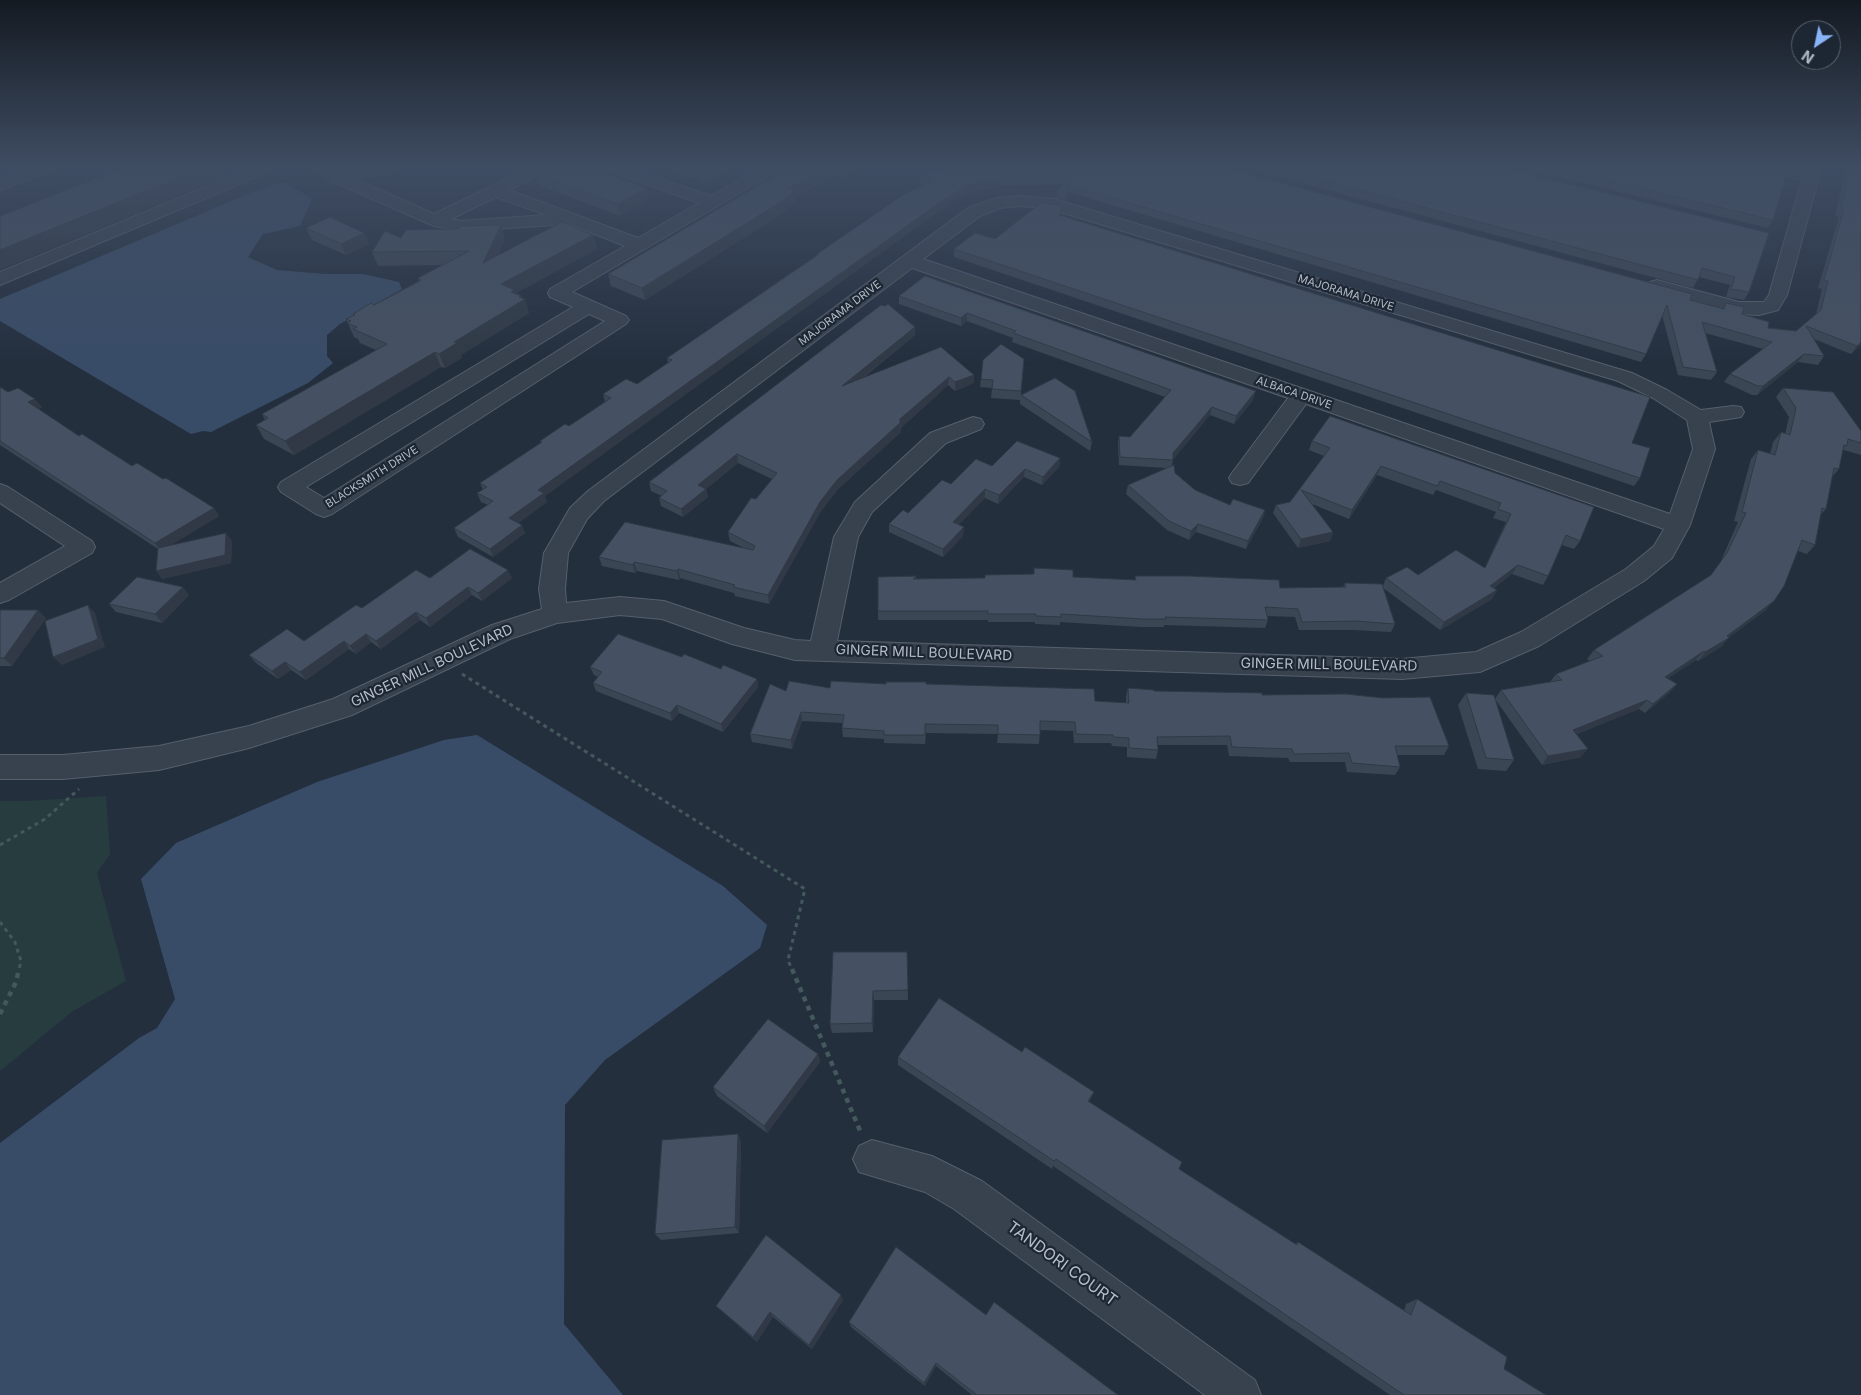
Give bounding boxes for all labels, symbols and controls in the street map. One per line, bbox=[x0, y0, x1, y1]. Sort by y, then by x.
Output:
north arrow bbox=[1791, 20, 1841, 70]
text: N bbox=[1799, 47, 1817, 67]
street label: MAJORAMA DRIVE bbox=[1296, 272, 1396, 314]
street label: MAJORAMA DRIVE bbox=[796, 278, 884, 348]
street label: ALBACA DRIVE bbox=[1255, 374, 1333, 412]
street label: BLACKSMITH DRIVE bbox=[323, 443, 421, 511]
street label: GINGER MILL BOULEVARD bbox=[348, 621, 516, 711]
street label: GINGER MILL BOULEVARD bbox=[835, 642, 1013, 664]
street label: GINGER MILL BOULEVARD bbox=[1240, 655, 1418, 675]
street label: TANDORI COURT bbox=[1003, 1218, 1121, 1310]

